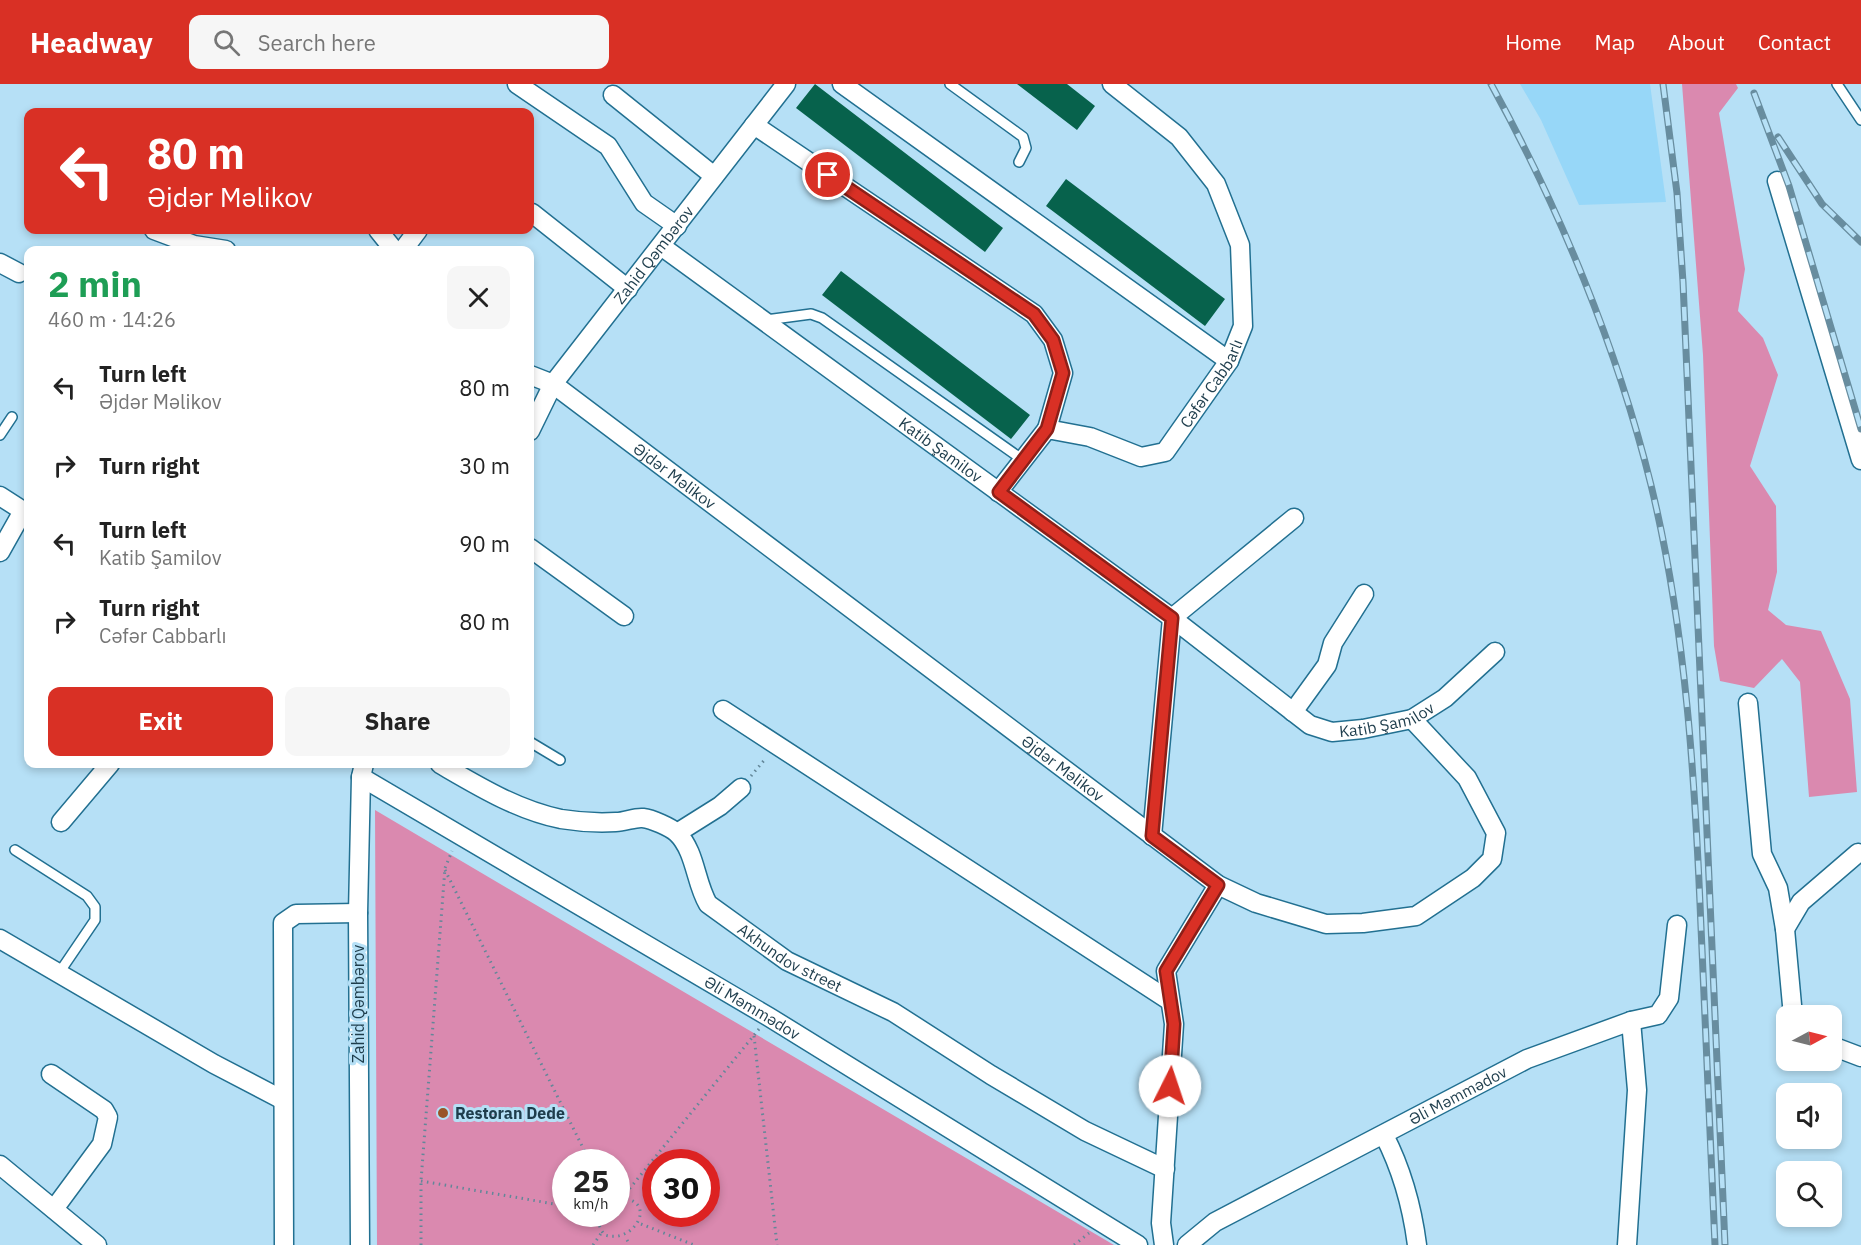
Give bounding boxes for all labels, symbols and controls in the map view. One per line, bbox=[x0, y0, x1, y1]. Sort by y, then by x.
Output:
search box bbox=[189, 15, 609, 69]
text: Headway bbox=[30, 24, 153, 61]
icon: search bbox=[210, 26, 243, 59]
text: Search here bbox=[258, 28, 376, 57]
text: Home bbox=[1505, 28, 1562, 56]
text: Map bbox=[1595, 28, 1635, 56]
text: About bbox=[1668, 28, 1725, 56]
text: Contact bbox=[1758, 28, 1831, 56]
text: 80 m bbox=[147, 126, 245, 181]
icon: left bbox=[48, 132, 126, 210]
pin bbox=[802, 149, 853, 200]
icon: arrive bbox=[811, 158, 844, 191]
text: Əjdər Məlikov bbox=[147, 179, 312, 214]
street label: Zahid Qəmbərov bbox=[609, 202, 698, 308]
text: 2 min bbox=[48, 260, 142, 307]
button: close bbox=[447, 266, 510, 329]
text: 460 m · 14:26 bbox=[48, 306, 176, 333]
street label: Cəfər Cabbarlı bbox=[1175, 336, 1247, 431]
text: Turn left bbox=[99, 359, 187, 388]
icon: left bbox=[48, 371, 81, 404]
text: 80 m bbox=[459, 373, 510, 402]
text: Əjdər Məlikov bbox=[99, 388, 222, 415]
street label: Katib Şamilov bbox=[895, 413, 986, 487]
street label: Əjdər Məlikov bbox=[629, 438, 720, 513]
icon: right bbox=[48, 449, 81, 482]
text: Turn right bbox=[99, 451, 200, 480]
text: 30 m bbox=[459, 451, 510, 480]
text: Turn left bbox=[99, 515, 187, 544]
icon: left bbox=[48, 527, 81, 560]
text: 90 m bbox=[459, 529, 510, 558]
text: Katib Şamilov bbox=[99, 544, 221, 571]
text: Turn right bbox=[99, 593, 200, 622]
icon: right bbox=[48, 605, 81, 638]
text: 80 m bbox=[459, 607, 510, 636]
text: Cəfər Cabbarlı bbox=[99, 622, 226, 649]
button: Exit bbox=[48, 687, 273, 756]
button: Share bbox=[285, 687, 510, 756]
street label: Katib Şamilov bbox=[1338, 698, 1438, 741]
street label: Əjdər Məlikov bbox=[1018, 731, 1108, 806]
street label: Akhundov street bbox=[734, 919, 845, 996]
street label: Zahid Qəmbərov bbox=[348, 945, 368, 1063]
street label: Əli Məmmədov bbox=[701, 971, 804, 1044]
north arrow bbox=[1776, 1005, 1842, 1071]
map controls bbox=[1776, 1005, 1842, 1227]
position arrow bbox=[1138, 1054, 1202, 1118]
street label: Əli Məmmədov bbox=[1405, 1061, 1510, 1129]
button: sound bbox=[1776, 1083, 1842, 1149]
place label: Restoran Dede bbox=[455, 1103, 565, 1123]
marker: Restoran Dede bbox=[436, 1106, 450, 1120]
speed limit sign: 30 bbox=[642, 1149, 720, 1227]
text: 25 bbox=[573, 1161, 609, 1200]
button: search bbox=[1776, 1161, 1842, 1227]
text: km/h bbox=[573, 1194, 609, 1213]

